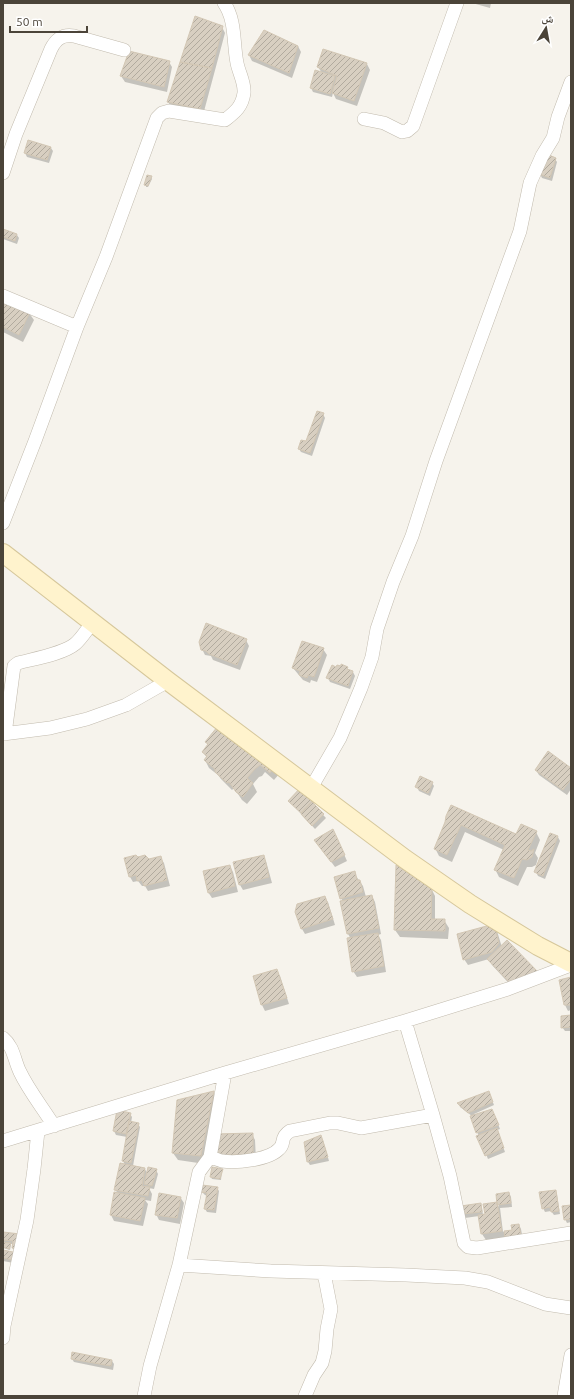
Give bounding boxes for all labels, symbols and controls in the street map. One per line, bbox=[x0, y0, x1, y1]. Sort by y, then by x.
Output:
scale bar bbox=[10, 8, 87, 34]
north arrow bbox=[526, 8, 566, 48]
text: ش bbox=[541, 11, 555, 27]
text: 50 m bbox=[16, 15, 43, 28]

